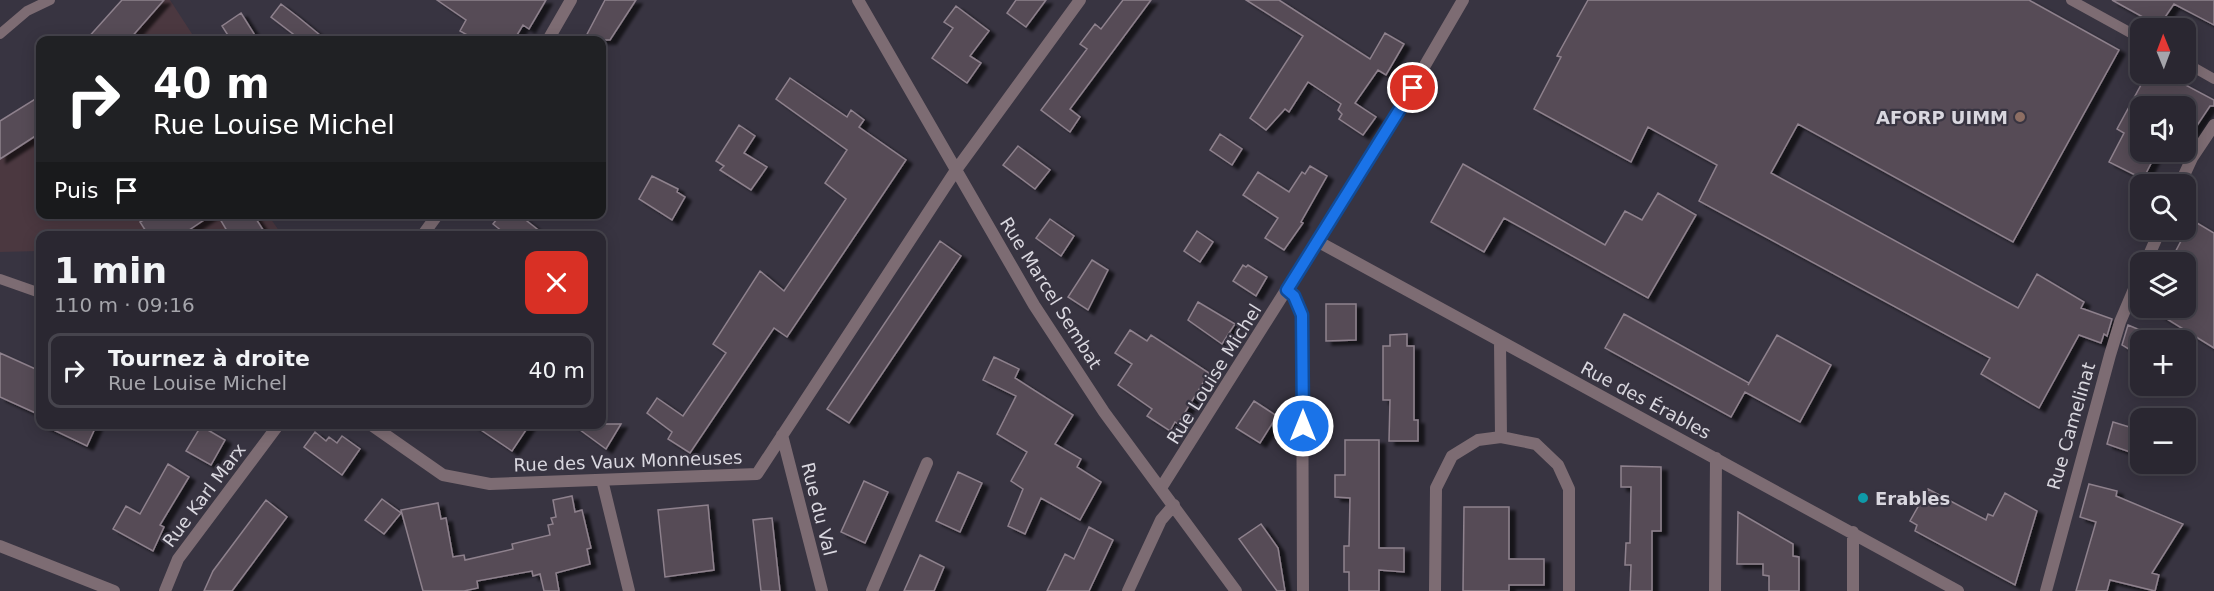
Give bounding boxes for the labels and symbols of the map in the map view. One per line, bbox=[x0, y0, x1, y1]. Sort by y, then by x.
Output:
north arrow bbox=[2130, 18, 2196, 84]
pin bbox=[1387, 62, 1438, 113]
place label: AFORP UIMM bbox=[1876, 107, 2008, 128]
marker: AFORP UIMM bbox=[2013, 110, 2027, 124]
street label: Rue Marcel Sembat bbox=[996, 213, 1106, 373]
street label: Rue Louise Michel bbox=[1162, 300, 1266, 448]
street label: Rue des Érables bbox=[1577, 357, 1715, 443]
street label: Rue Camelinat bbox=[2043, 360, 2099, 492]
position arrow bbox=[1271, 394, 1335, 458]
street label: Rue Karl Marx bbox=[158, 439, 250, 551]
street label: Rue des Vaux Monneuses bbox=[513, 447, 743, 475]
street label: Rue du Val bbox=[797, 460, 841, 558]
place label: Erables bbox=[1875, 488, 1950, 509]
marker: Erables bbox=[1856, 491, 1870, 505]

